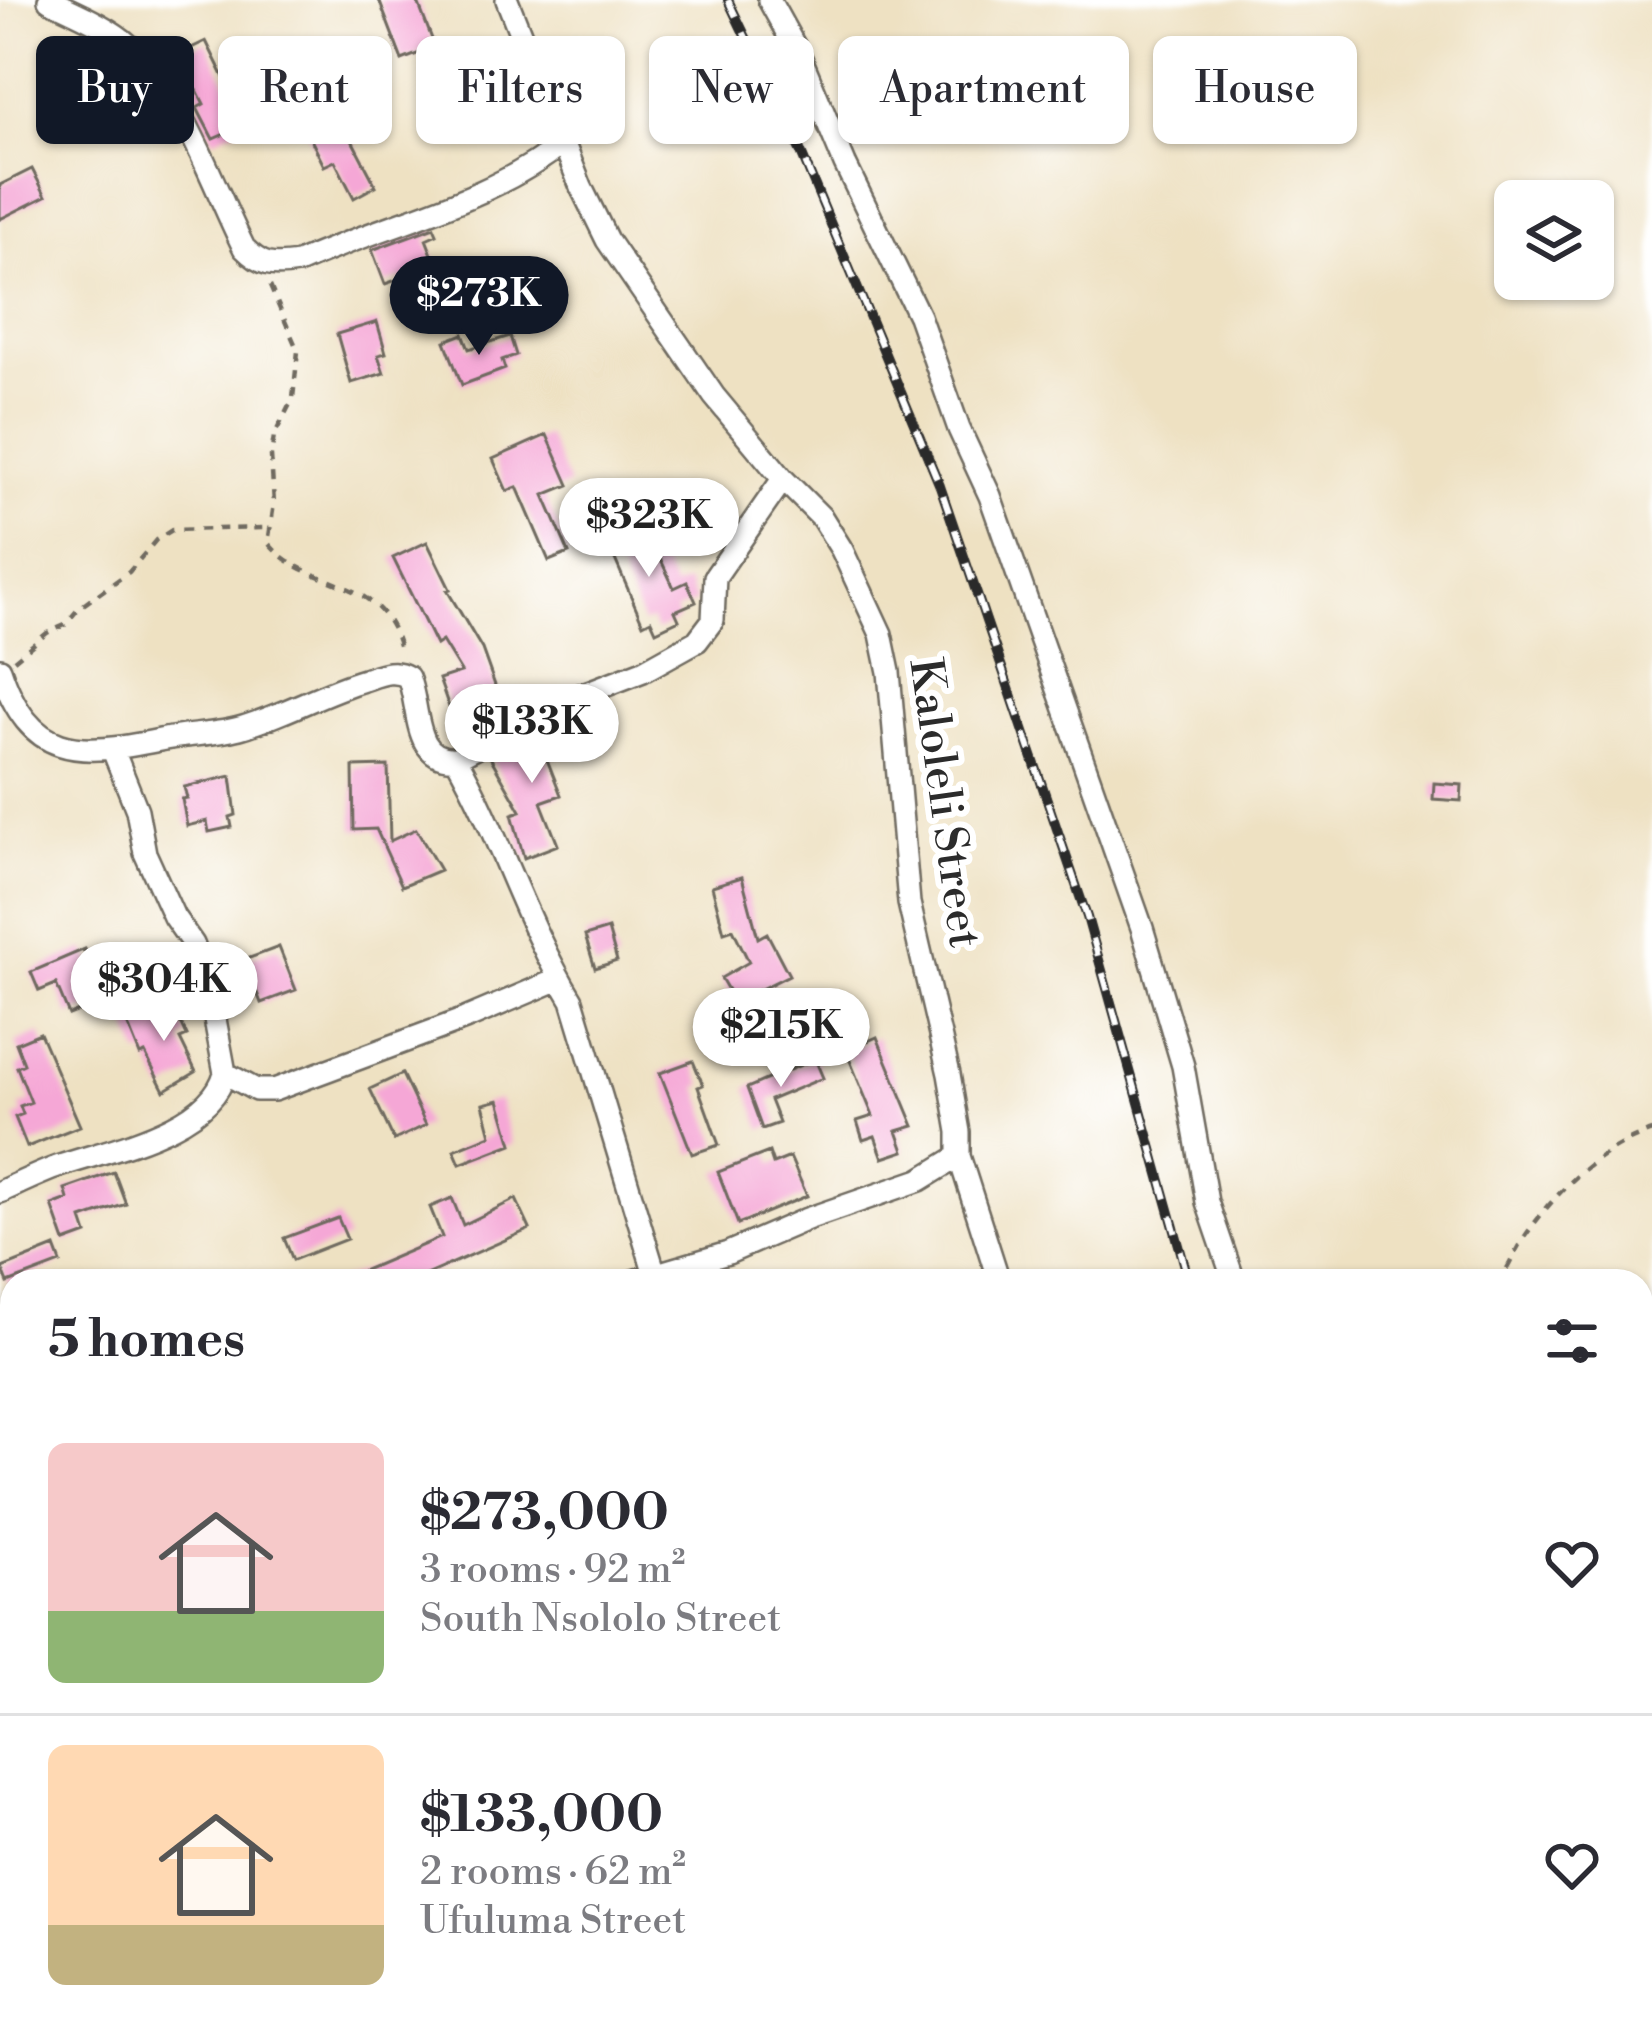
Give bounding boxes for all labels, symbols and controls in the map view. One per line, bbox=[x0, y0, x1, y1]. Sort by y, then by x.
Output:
chip: Buy bbox=[36, 36, 194, 144]
chip: Rent bbox=[218, 36, 392, 144]
chip: Filters bbox=[416, 36, 625, 144]
chip: New bbox=[649, 36, 814, 144]
chip: Apartment bbox=[838, 36, 1129, 144]
chip: House bbox=[1153, 36, 1357, 144]
map controls bbox=[1494, 180, 1614, 300]
button: layers bbox=[1494, 180, 1614, 300]
pin: $273K bbox=[395, 256, 563, 358]
text: $273K bbox=[417, 270, 541, 319]
pin: $323K bbox=[565, 478, 733, 580]
text: $323K bbox=[586, 492, 712, 541]
street label: Kaloleli Street bbox=[895, 655, 993, 951]
pin: $133K bbox=[448, 684, 616, 786]
text: $133K bbox=[472, 698, 592, 747]
pin: $304K bbox=[80, 942, 248, 1044]
text: $304K bbox=[98, 956, 230, 1005]
pin: $215K bbox=[697, 988, 865, 1090]
text: $215K bbox=[720, 1002, 842, 1051]
icon: filters bbox=[1539, 1308, 1605, 1374]
text: 5 homes bbox=[48, 1309, 245, 1373]
text: $273,000 bbox=[420, 1482, 669, 1546]
icon: home bbox=[144, 1491, 288, 1635]
icon: heart bbox=[1539, 1530, 1605, 1596]
text: 3 rooms · 92 m² bbox=[420, 1546, 685, 1595]
text: South Nsololo Street bbox=[420, 1595, 781, 1644]
text: $133,000 bbox=[420, 1784, 663, 1848]
icon: home bbox=[144, 1793, 288, 1937]
icon: heart bbox=[1539, 1832, 1605, 1898]
text: 2 rooms · 62 m² bbox=[420, 1848, 686, 1897]
text: Ufuluma Street bbox=[420, 1897, 686, 1946]

